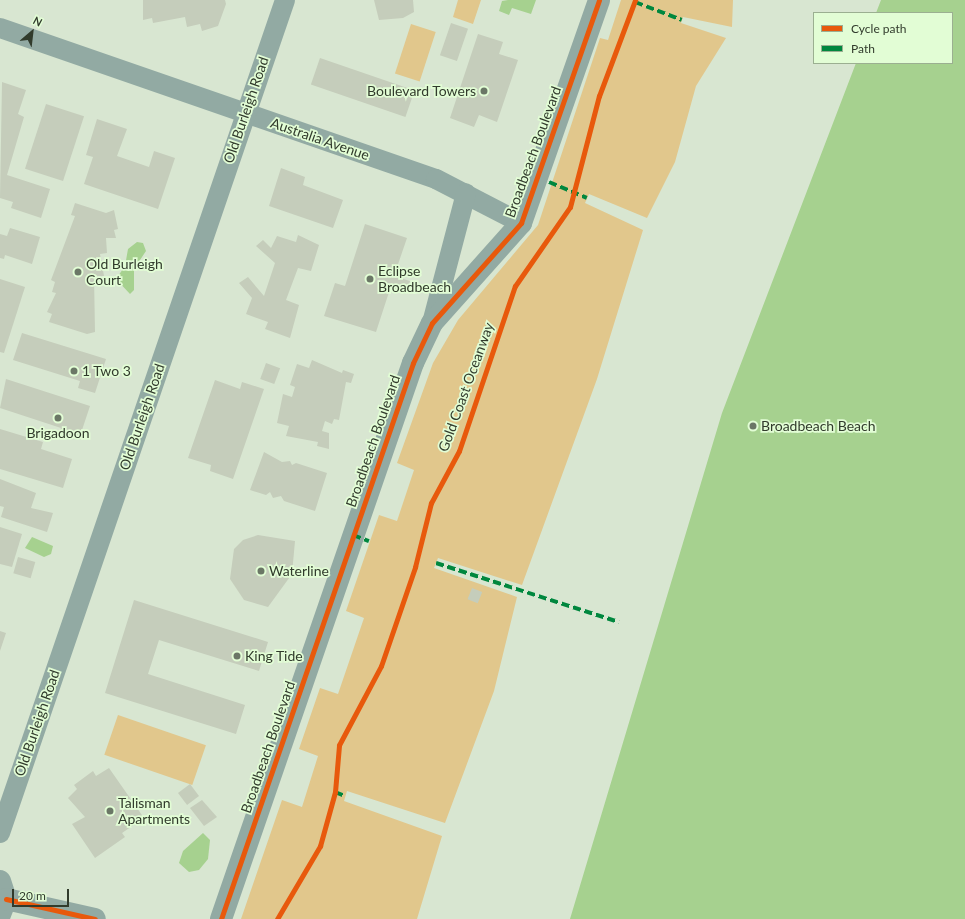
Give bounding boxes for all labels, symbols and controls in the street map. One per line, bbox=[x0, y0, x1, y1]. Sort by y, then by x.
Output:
north arrow bbox=[12, 12, 52, 52]
legend bbox=[813, 12, 953, 64]
text: N bbox=[31, 13, 45, 29]
text: Cycle path bbox=[851, 21, 906, 36]
text: Path bbox=[851, 41, 875, 56]
street label: Old Burleigh Road bbox=[220, 55, 272, 165]
place label: Boulevard Towers bbox=[367, 83, 476, 99]
street label: Broadbeach Boulevard bbox=[501, 84, 565, 220]
marker: Boulevard Towers bbox=[479, 86, 489, 96]
street label: Australia Avenue bbox=[268, 114, 372, 164]
place label: Old Burleigh Court bbox=[86, 256, 163, 288]
place label: Eclipse Broadbeach bbox=[378, 263, 451, 296]
marker: Old Burleigh Court bbox=[73, 267, 83, 277]
marker: Eclipse Broadbeach bbox=[365, 274, 375, 284]
street label: Gold Coast Oceanway bbox=[435, 320, 497, 454]
street label: Old Burleigh Road bbox=[116, 362, 168, 472]
place label: 1 Two 3 bbox=[82, 363, 131, 379]
marker: 1 Two 3 bbox=[69, 366, 79, 376]
street label: Broadbeach Boulevard bbox=[342, 373, 404, 509]
marker: Brigadoon bbox=[53, 413, 63, 423]
place label: Broadbeach Beach bbox=[761, 418, 876, 434]
marker: Broadbeach Beach bbox=[748, 421, 758, 431]
place label: Brigadoon bbox=[26, 425, 90, 441]
place label: Waterline bbox=[269, 563, 329, 579]
marker: Waterline bbox=[256, 566, 266, 576]
place label: King Tide bbox=[245, 648, 303, 664]
marker: King Tide bbox=[232, 651, 242, 661]
street label: Old Burleigh Road bbox=[11, 668, 63, 778]
street label: Broadbeach Boulevard bbox=[237, 679, 299, 815]
place label: Talisman Apartments bbox=[118, 795, 190, 828]
marker: Talisman Apartments bbox=[105, 806, 115, 816]
scale bar bbox=[14, 881, 71, 907]
text: 20 m bbox=[19, 888, 46, 903]

